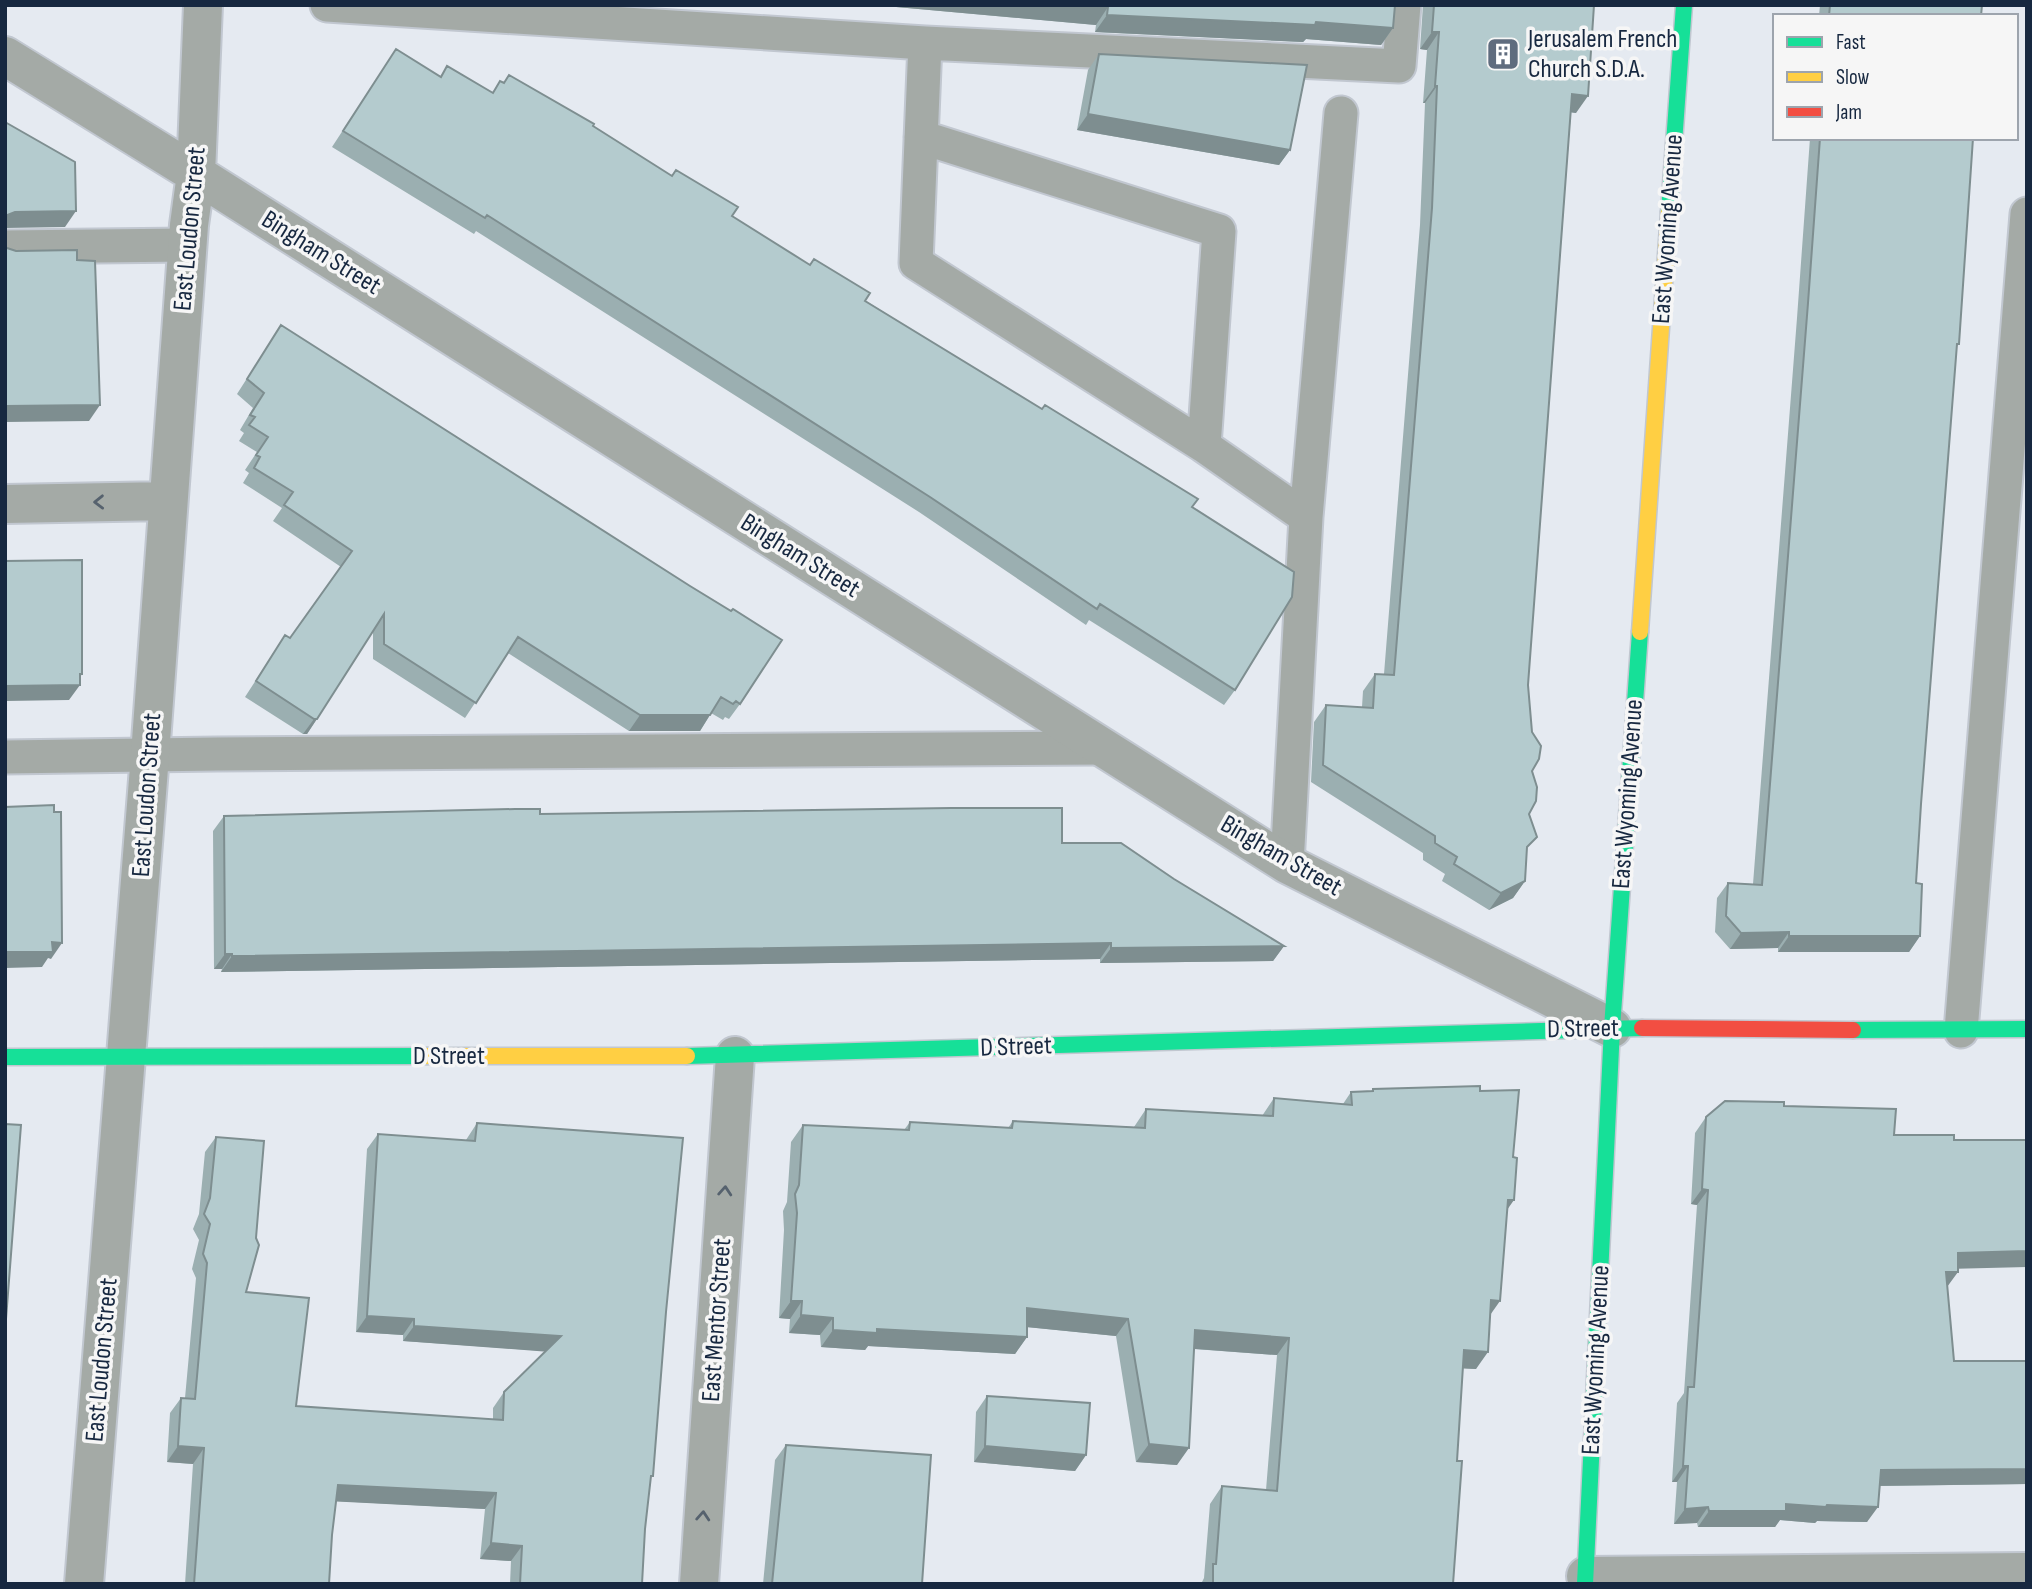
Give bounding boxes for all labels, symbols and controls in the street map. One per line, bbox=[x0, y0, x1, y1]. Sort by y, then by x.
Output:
legend bbox=[1773, 14, 2018, 140]
place label: Jerusalem French Church S.D.A. bbox=[1527, 24, 1677, 85]
text: Fast bbox=[1836, 30, 1866, 55]
building icon: Jerusalem French Church S.D.A. bbox=[1484, 35, 1522, 73]
text: Slow bbox=[1836, 65, 1870, 90]
text: Jam bbox=[1835, 100, 1862, 125]
street label: East Wyoming Avenue bbox=[1646, 133, 1690, 325]
street label: East Loudon Street bbox=[167, 146, 213, 312]
street label: Bingham Street bbox=[256, 204, 386, 302]
one-way arrow bbox=[93, 495, 104, 510]
street label: Bingham Street bbox=[735, 507, 865, 605]
street label: East Wyoming Avenue bbox=[1606, 698, 1650, 890]
street label: East Loudon Street bbox=[126, 712, 168, 878]
street label: Bingham Street bbox=[1215, 809, 1347, 903]
street label: D Street bbox=[1547, 1013, 1619, 1045]
street label: D Street bbox=[980, 1030, 1052, 1064]
street label: D Street bbox=[413, 1041, 485, 1072]
one-way arrow bbox=[718, 1185, 733, 1196]
street label: East Mentor Street bbox=[696, 1237, 738, 1403]
street label: East Wyoming Avenue bbox=[1576, 1264, 1616, 1456]
street label: East Loudon Street bbox=[79, 1277, 125, 1443]
one-way arrow bbox=[696, 1510, 711, 1521]

